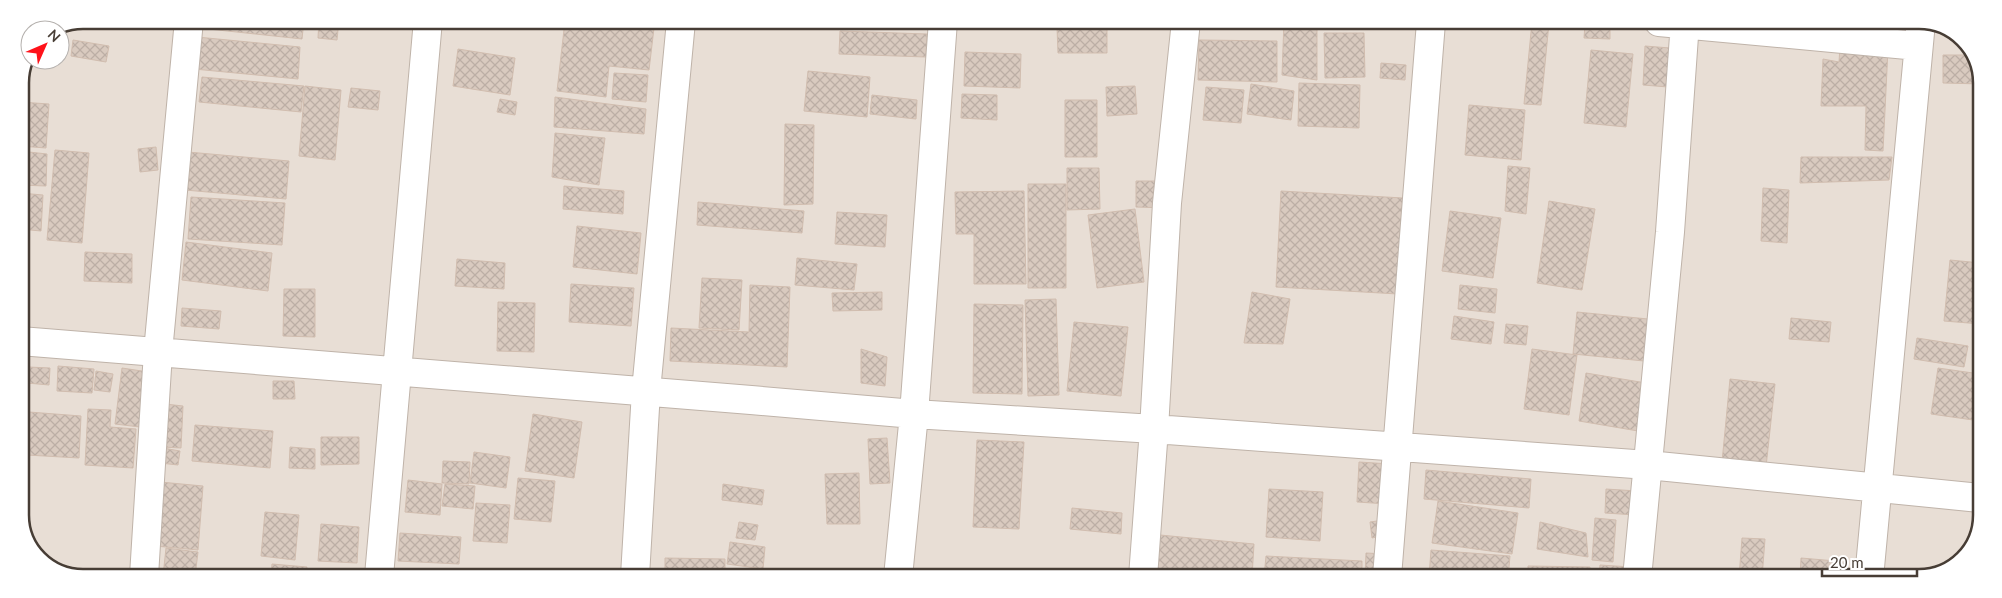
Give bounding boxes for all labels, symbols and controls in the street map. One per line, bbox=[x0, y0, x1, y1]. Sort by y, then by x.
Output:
north arrow bbox=[20, 20, 70, 70]
text: N bbox=[45, 26, 64, 45]
scale bar bbox=[1822, 546, 1917, 578]
text: 20 m bbox=[1830, 553, 1864, 571]

